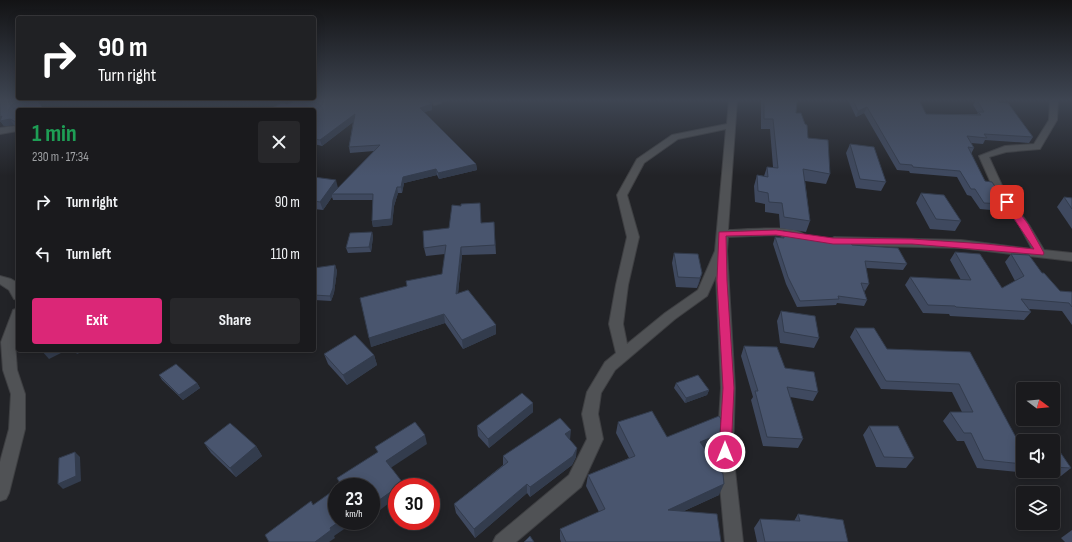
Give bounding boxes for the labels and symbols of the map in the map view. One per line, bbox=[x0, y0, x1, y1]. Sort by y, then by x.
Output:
pin bbox=[990, 185, 1024, 219]
north arrow bbox=[1016, 382, 1060, 426]
position arrow bbox=[704, 431, 746, 473]
speed limit sign: 30 bbox=[388, 478, 440, 530]

